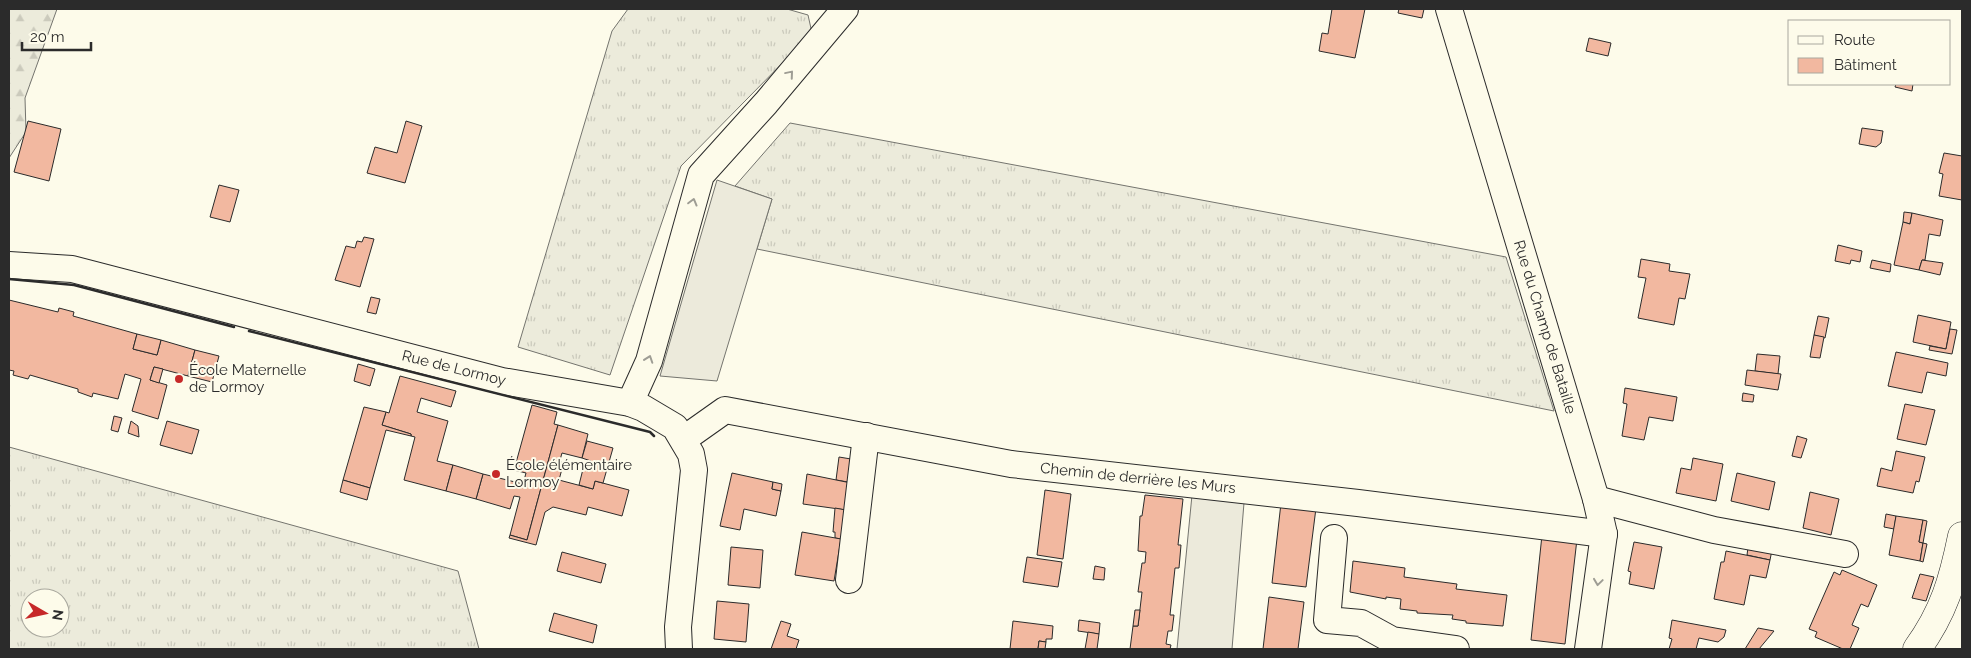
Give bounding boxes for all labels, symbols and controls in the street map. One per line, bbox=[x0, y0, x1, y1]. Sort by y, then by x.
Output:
scale bar bbox=[22, 20, 91, 52]
legend bbox=[1788, 20, 1951, 85]
text: 20 m bbox=[30, 28, 65, 46]
text: Route bbox=[1834, 31, 1875, 49]
text: Bâtiment bbox=[1834, 56, 1897, 74]
one-way arrow bbox=[784, 71, 793, 80]
one-way arrow bbox=[687, 198, 698, 207]
street label: Rue du Champ de Bataille bbox=[1510, 238, 1580, 416]
street label: Rue de Lormoy bbox=[400, 346, 508, 390]
one-way arrow bbox=[643, 355, 653, 363]
place label: École Maternelle de Lormoy bbox=[189, 361, 307, 396]
marker: École Maternelle de Lormoy bbox=[173, 373, 185, 385]
place label: École élémentaire Lormoy bbox=[506, 456, 632, 491]
street label: Chemin de derrière les Murs bbox=[1039, 459, 1237, 497]
marker: École élémentaire Lormoy bbox=[490, 468, 502, 480]
one-way arrow bbox=[1593, 578, 1603, 586]
north arrow bbox=[20, 588, 70, 638]
text: N bbox=[49, 609, 67, 622]

